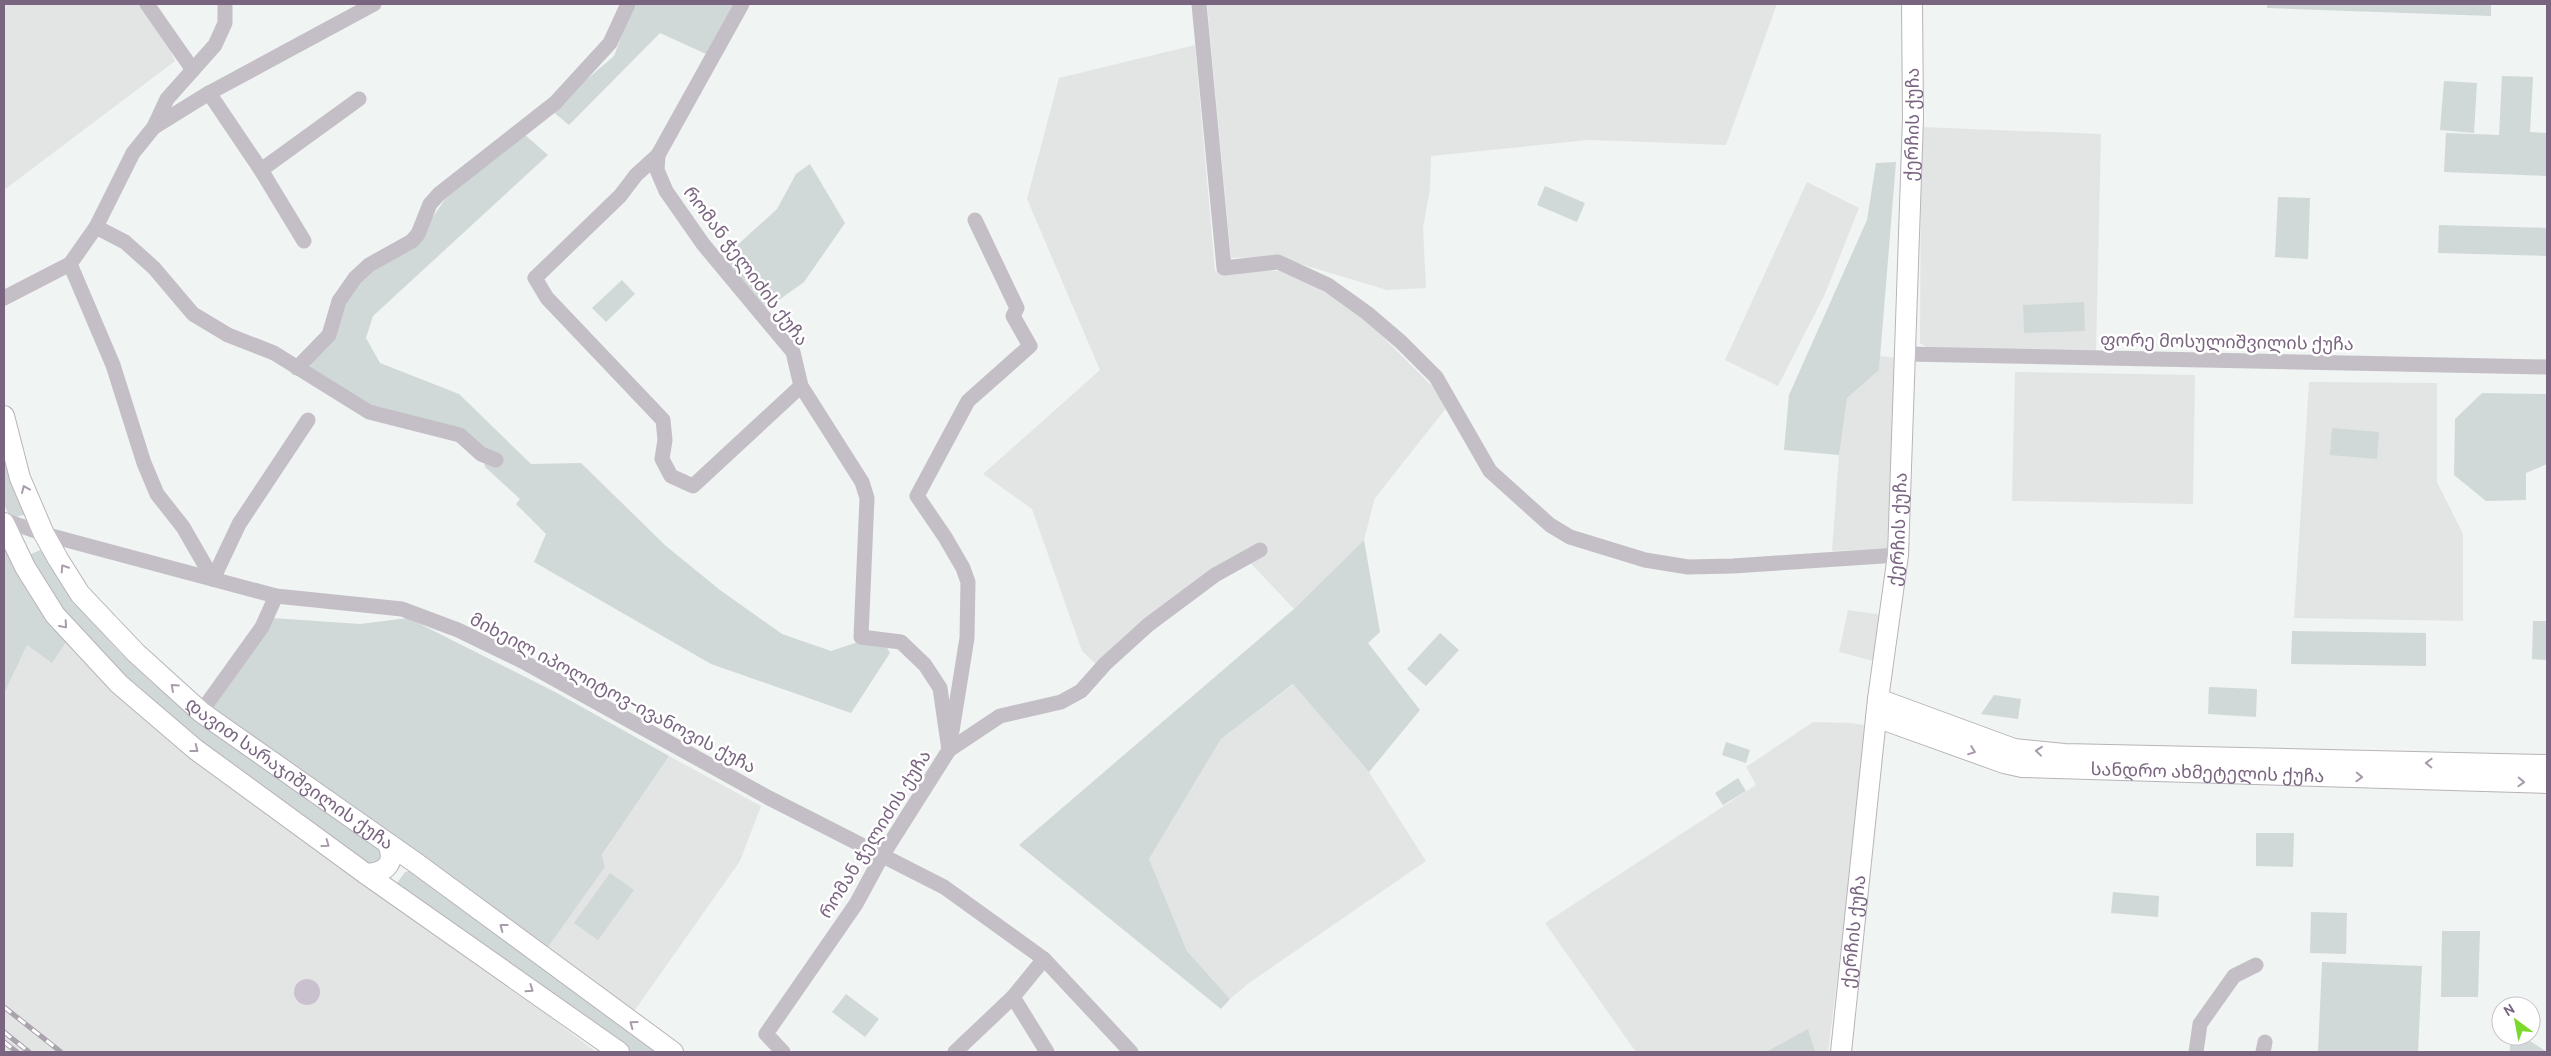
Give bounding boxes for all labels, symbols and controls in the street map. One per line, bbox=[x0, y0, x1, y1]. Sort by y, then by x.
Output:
street label: ქერჩის ქუჩა bbox=[1900, 68, 1924, 182]
street label: რომან ჭელიძის ქუჩა bbox=[679, 182, 813, 350]
street label: ფორე მოსულიშვილის ქუჩა bbox=[2100, 329, 2354, 355]
street label: ქერჩის ქუჩა bbox=[1883, 472, 1912, 587]
one-way arrow bbox=[21, 485, 31, 494]
one-way arrow bbox=[61, 565, 70, 574]
street label: მიხეილ იპოლიტოვ-ივანოვის ქუჩა bbox=[466, 608, 760, 778]
one-way arrow bbox=[58, 619, 67, 628]
one-way arrow bbox=[170, 684, 179, 693]
street label: დავით სარაჯიშვილის ქუჩა bbox=[181, 693, 398, 855]
one-way arrow bbox=[189, 743, 198, 752]
one-way arrow bbox=[1967, 745, 1976, 755]
street label: რომან ჭელიძის ქუჩა bbox=[814, 746, 936, 922]
one-way arrow bbox=[2034, 746, 2042, 757]
street label: სანდრო ახმეტელის ქუჩა bbox=[2090, 758, 2325, 787]
one-way arrow bbox=[2424, 758, 2432, 768]
one-way arrow bbox=[2355, 772, 2363, 783]
one-way arrow bbox=[2518, 777, 2526, 787]
one-way arrow bbox=[320, 839, 329, 847]
street label: ქერჩის ქუჩა bbox=[1837, 874, 1870, 989]
one-way arrow bbox=[499, 924, 509, 933]
one-way arrow bbox=[524, 983, 534, 992]
north arrow bbox=[2491, 996, 2541, 1046]
text: N bbox=[2500, 1000, 2518, 1020]
one-way arrow bbox=[630, 1021, 639, 1029]

